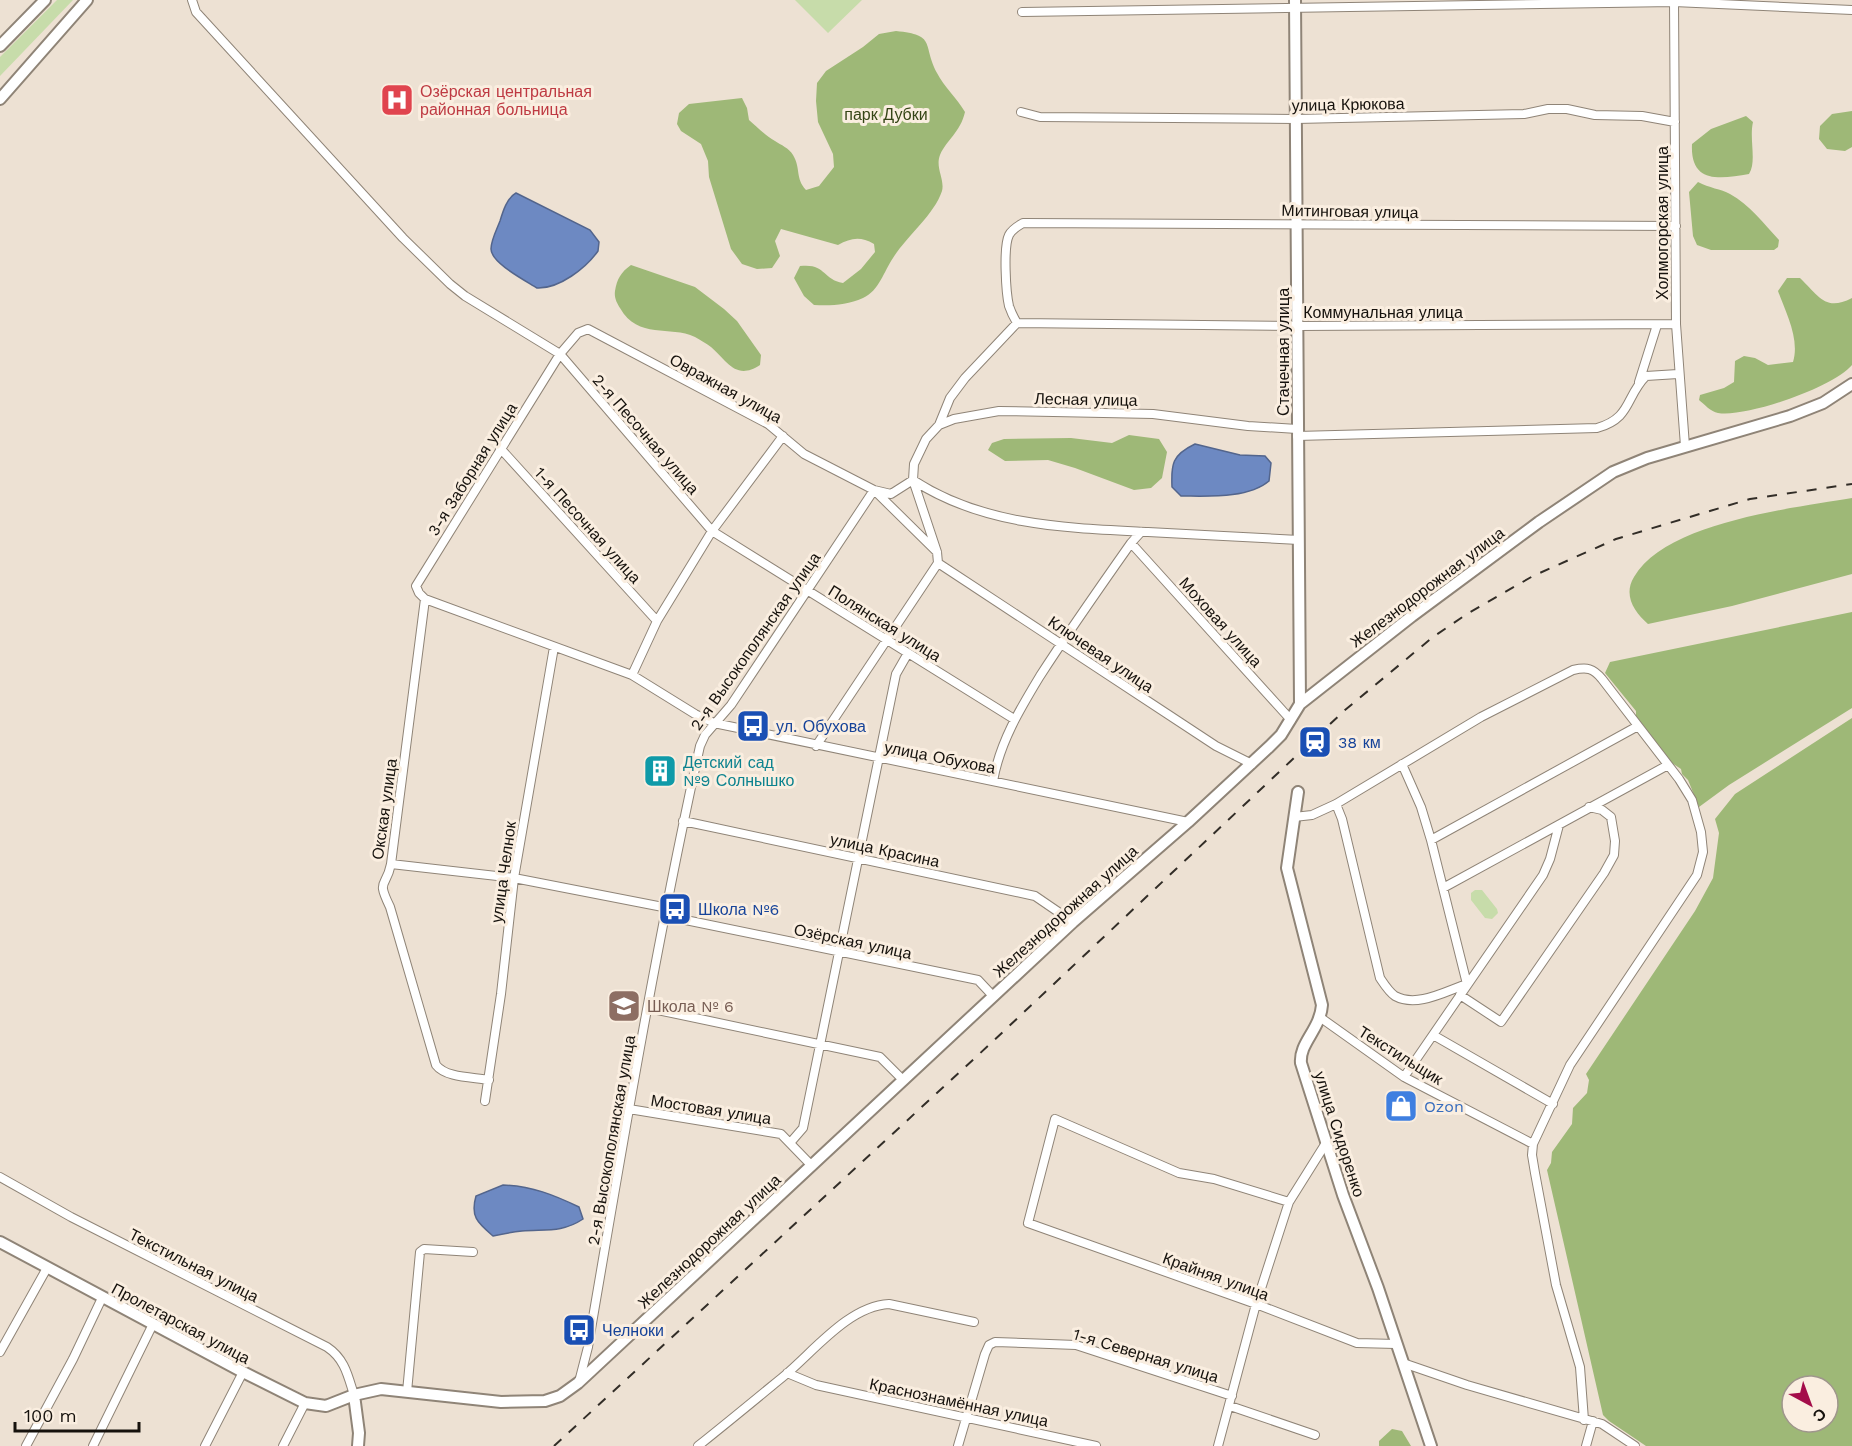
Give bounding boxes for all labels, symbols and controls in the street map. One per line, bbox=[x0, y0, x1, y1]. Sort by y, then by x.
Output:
hospital icon: Озёрская центральная районная больница bbox=[379, 82, 415, 118]
place label: Озёрская центральная районная больница bbox=[420, 82, 592, 119]
street label: улица Крюкова bbox=[1291, 94, 1405, 115]
park label: парк Дубки bbox=[844, 105, 928, 124]
street label: Холмогорская улица bbox=[1653, 146, 1672, 300]
street label: Митинговая улица bbox=[1281, 201, 1419, 222]
street label: Стачечная улица bbox=[1274, 288, 1293, 416]
street label: Коммунальная улица bbox=[1303, 303, 1463, 322]
street label: Овражная улица bbox=[666, 350, 785, 427]
street label: 2-я Песочная улица bbox=[588, 371, 703, 498]
street label: Лесная улица bbox=[1034, 389, 1138, 410]
street label: 3-я Заборная улица bbox=[424, 399, 521, 539]
street label: 1-я Песочная улица bbox=[530, 463, 645, 587]
street label: Железнодорожная улица bbox=[1347, 523, 1508, 652]
street label: 2-я Высокополянская улица bbox=[687, 549, 824, 734]
street label: Моховая улица bbox=[1175, 574, 1266, 671]
street label: Полянская улица bbox=[825, 581, 945, 666]
street label: Ключевая улица bbox=[1044, 612, 1157, 697]
bus stop icon: ул. Обухова bbox=[735, 708, 771, 744]
place label: ул. Обухова bbox=[776, 717, 866, 736]
station icon: 38 км bbox=[1297, 724, 1333, 760]
place label: 38 км bbox=[1338, 733, 1381, 752]
street label: улица Обухова bbox=[883, 737, 997, 778]
building icon: Детский сад №9 Солнышко bbox=[642, 753, 678, 789]
place label: Детский сад №9 Солнышко bbox=[683, 753, 795, 790]
street label: Окская улица bbox=[368, 757, 401, 861]
street label: улица Челнок bbox=[487, 819, 520, 924]
street label: улица Красина bbox=[829, 830, 941, 871]
street label: Железнодорожная улица bbox=[989, 841, 1142, 981]
bus stop icon: Школа №6 bbox=[657, 891, 693, 927]
place label: Школа №6 bbox=[698, 900, 779, 919]
street label: Озёрская улица bbox=[792, 920, 914, 963]
school or university icon: Школа № 6 bbox=[606, 988, 642, 1024]
place label: Школа № 6 bbox=[647, 997, 734, 1016]
street label: Текстильщик bbox=[1355, 1022, 1447, 1089]
street label: 2-я Высокополянская улица bbox=[584, 1033, 639, 1247]
street label: улица Сидоренко bbox=[1310, 1069, 1369, 1199]
shop icon: Ozon bbox=[1383, 1088, 1419, 1124]
street label: Мостовая улица bbox=[649, 1091, 773, 1128]
place label: Ozon bbox=[1424, 1097, 1464, 1116]
street label: Железнодорожная улица bbox=[634, 1170, 785, 1312]
street label: Текстильная улица bbox=[126, 1225, 262, 1306]
street label: Крайняя улица bbox=[1160, 1248, 1272, 1305]
street label: Пролетарская улица bbox=[108, 1279, 253, 1368]
bus stop icon: Челноки bbox=[561, 1312, 597, 1348]
place label: Челноки bbox=[602, 1321, 664, 1340]
street label: 1-я Северная улица bbox=[1071, 1324, 1221, 1387]
street label: Краснознамённая улица bbox=[868, 1374, 1050, 1431]
north arrow bbox=[1780, 1374, 1840, 1434]
scale bar bbox=[15, 1395, 140, 1433]
text: С bbox=[1809, 1404, 1830, 1426]
text: 100 m bbox=[24, 1405, 77, 1426]

